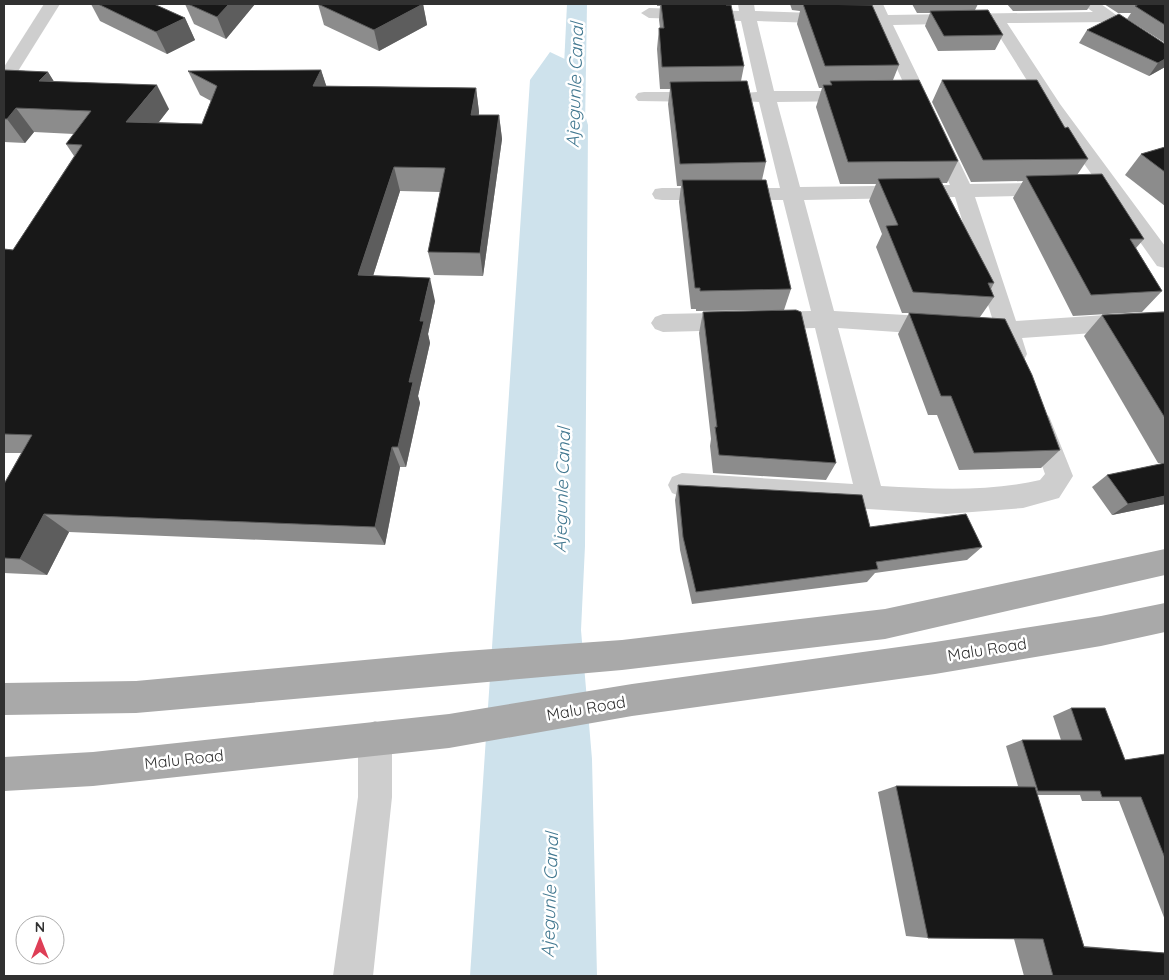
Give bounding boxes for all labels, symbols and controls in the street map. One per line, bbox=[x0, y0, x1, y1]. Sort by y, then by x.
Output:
water label: Ajegunle Canal bbox=[561, 20, 588, 148]
water label: Ajegunle Canal bbox=[548, 425, 575, 553]
street label: Malu Road bbox=[946, 633, 1028, 665]
street label: Malu Road bbox=[545, 691, 627, 725]
street label: Malu Road bbox=[143, 745, 225, 773]
water label: Ajegunle Canal bbox=[536, 830, 563, 958]
north arrow bbox=[15, 915, 65, 965]
text: N bbox=[35, 918, 45, 936]

